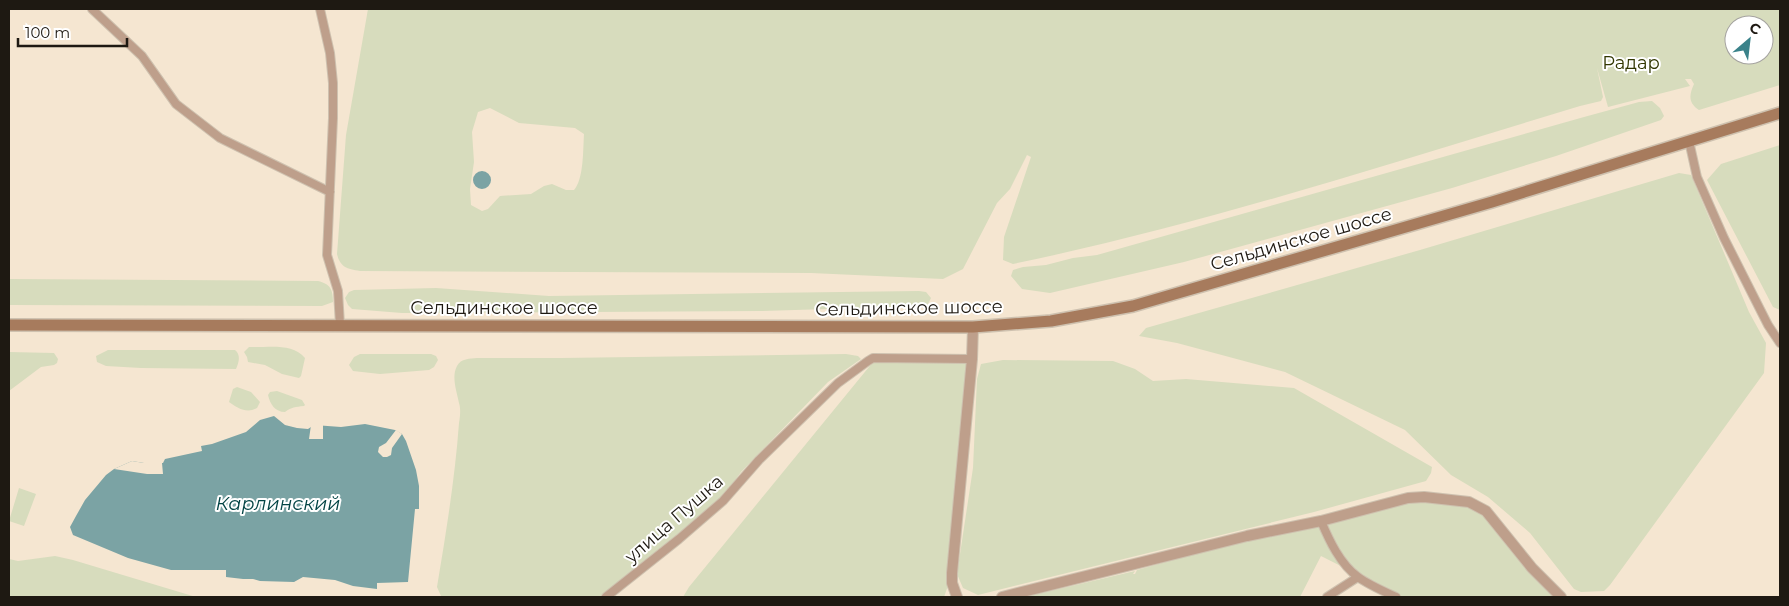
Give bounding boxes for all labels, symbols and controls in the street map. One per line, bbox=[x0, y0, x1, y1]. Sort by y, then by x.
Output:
scale bar bbox=[18, 15, 126, 47]
north arrow bbox=[1724, 15, 1774, 65]
text: С bbox=[1746, 18, 1764, 39]
text: 100 m bbox=[25, 23, 70, 42]
park label: Радар bbox=[1602, 52, 1660, 74]
street label: Сельдинское шоссе bbox=[1208, 203, 1394, 275]
street label: Сельдинское шоссе bbox=[815, 295, 1003, 321]
street label: Сельдинское шоссе bbox=[410, 297, 598, 319]
street label: улица Пушка bbox=[620, 470, 728, 568]
water label: Карлинский bbox=[216, 492, 340, 515]

